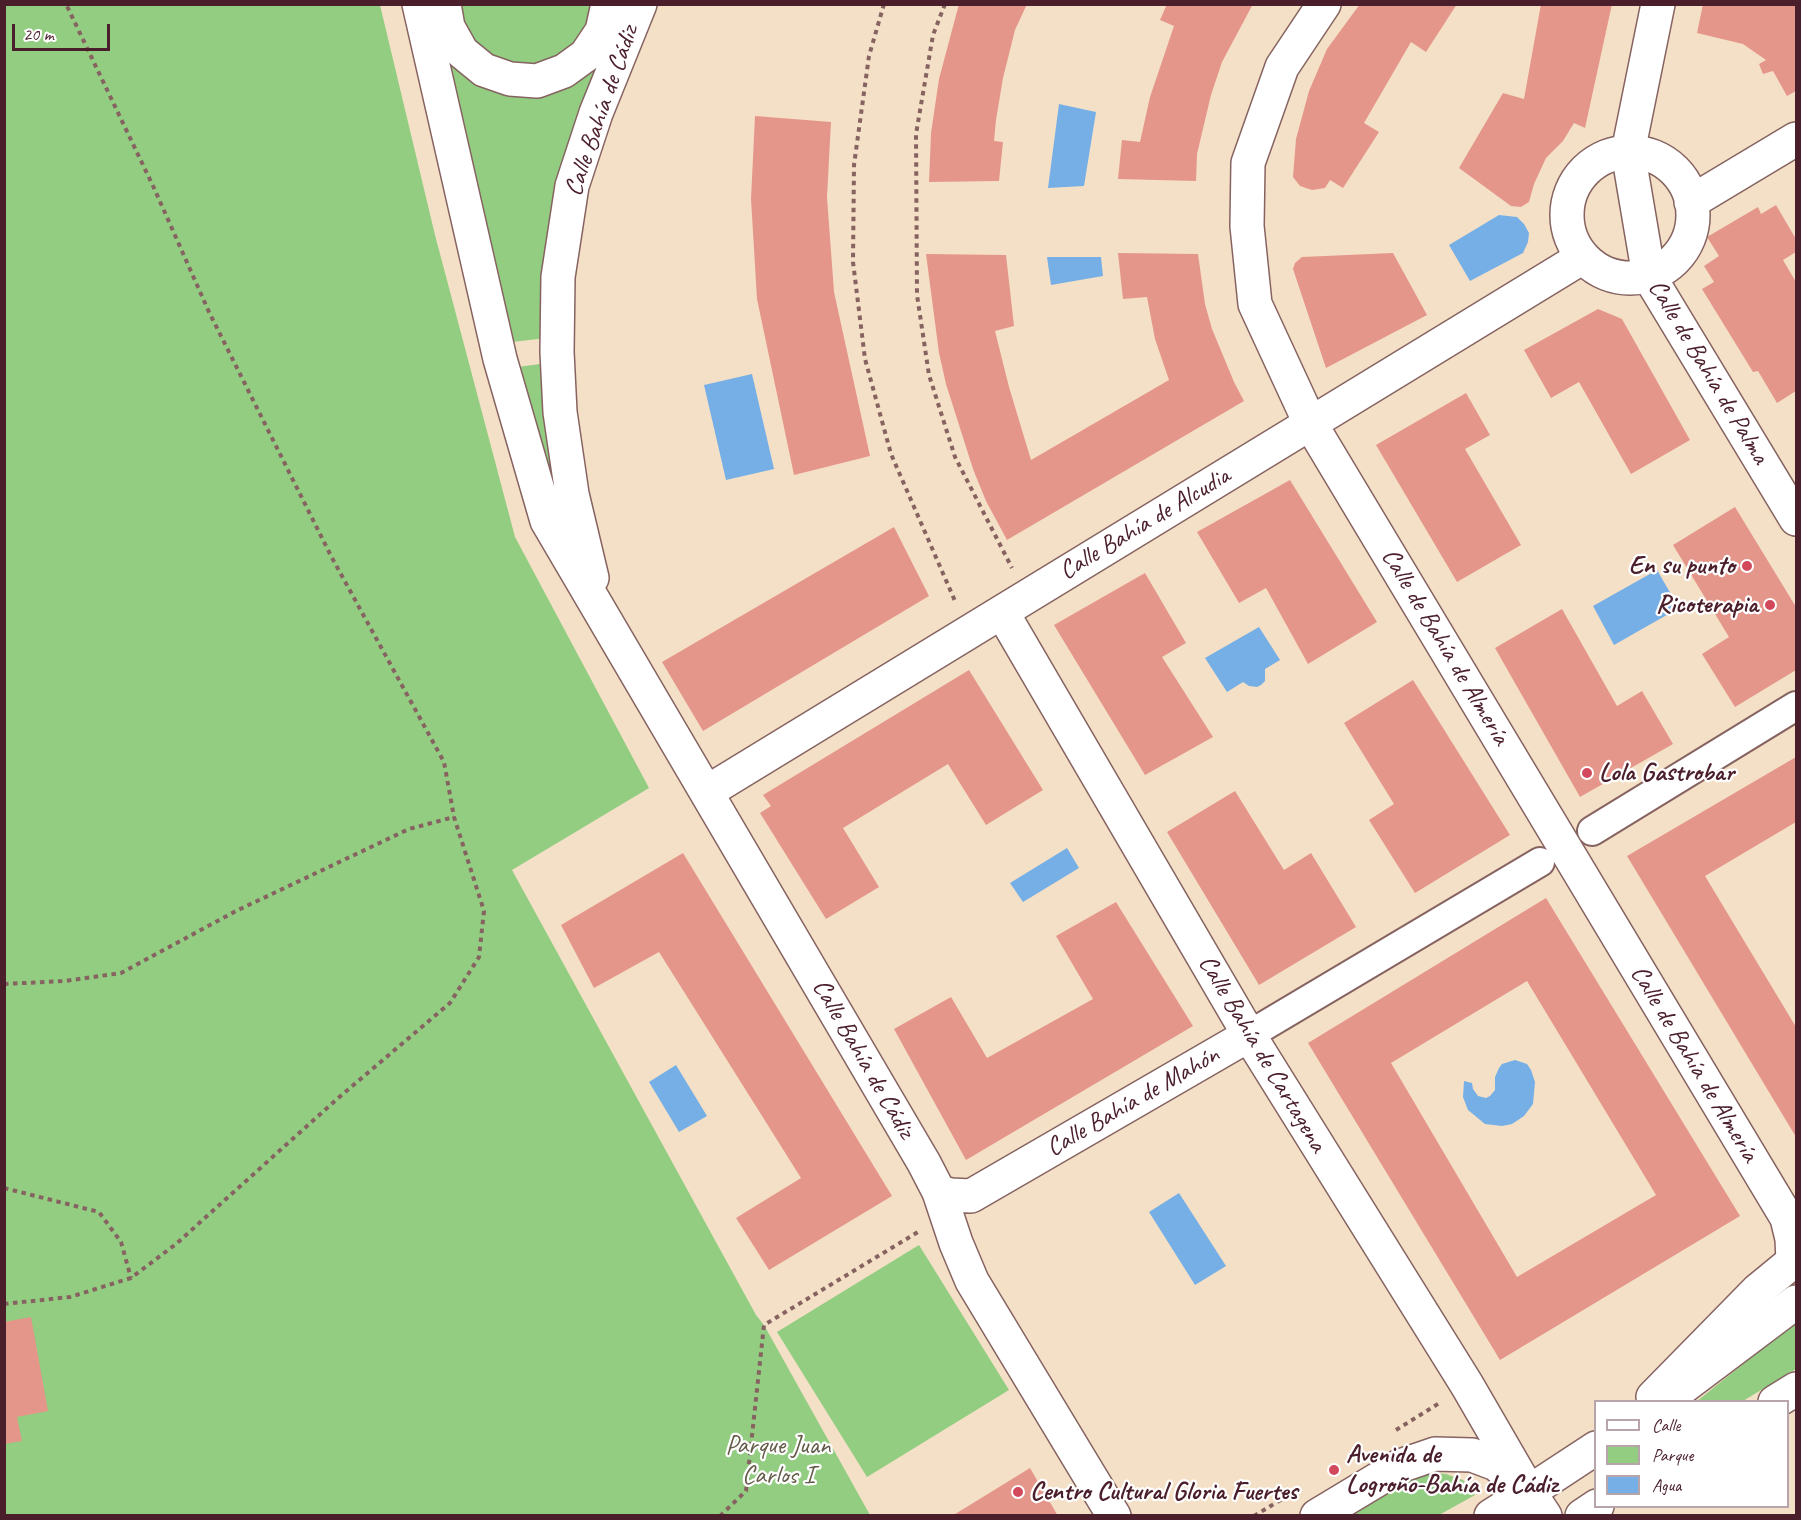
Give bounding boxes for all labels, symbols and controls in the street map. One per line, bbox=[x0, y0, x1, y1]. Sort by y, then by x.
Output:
scale bar bbox=[15, 12, 112, 50]
street label: Calle Bahía de Cádiz bbox=[558, 22, 646, 200]
text: 20 m bbox=[23, 23, 54, 45]
street label: Calle de Bahía de Palma bbox=[1641, 274, 1775, 470]
street label: Calle Bahía de Alcudia bbox=[1054, 461, 1236, 587]
street label: Calle de Bahía de Almería bbox=[1374, 543, 1516, 751]
place label: En su punto bbox=[1629, 550, 1735, 582]
marker: En su punto bbox=[1740, 559, 1754, 573]
place label: Ricoterapia bbox=[1656, 589, 1758, 621]
marker: Ricoterapia bbox=[1763, 598, 1777, 612]
place label: Lola Gastrobar bbox=[1599, 757, 1734, 789]
marker: Lola Gastrobar bbox=[1580, 766, 1594, 780]
street label: Calle Bahía de Cartagena bbox=[1191, 950, 1333, 1158]
street label: Calle de Bahía de Almería bbox=[1623, 960, 1765, 1168]
street label: Calle Bahía de Cádiz bbox=[805, 974, 921, 1144]
street label: Calle Bahía de Mahón bbox=[1041, 1040, 1225, 1164]
legend bbox=[1594, 1400, 1789, 1508]
text: Calle bbox=[1652, 1414, 1680, 1436]
park label: Parque Juan Carlos I bbox=[725, 1430, 831, 1492]
place label: Avenida de Logroño-Bahía de Cádiz bbox=[1346, 1439, 1557, 1500]
text: Parque bbox=[1652, 1444, 1693, 1466]
marker: Avenida de Logroño-Bahía de Cádiz bbox=[1327, 1463, 1341, 1477]
text: Agua bbox=[1652, 1474, 1681, 1496]
place label: Centro Cultural Gloria Fuertes bbox=[1030, 1476, 1297, 1508]
marker: Centro Cultural Gloria Fuertes bbox=[1011, 1485, 1025, 1499]

